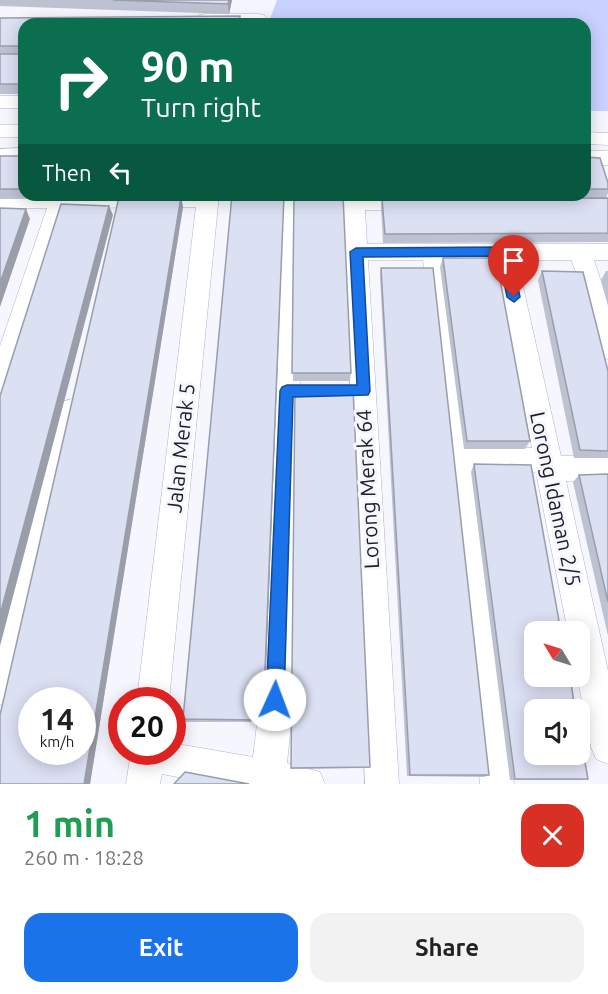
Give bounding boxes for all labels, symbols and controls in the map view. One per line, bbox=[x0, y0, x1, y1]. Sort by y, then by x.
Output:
icon: right bbox=[42, 42, 120, 120]
text: 90 m bbox=[141, 43, 235, 90]
text: Turn right bbox=[141, 92, 261, 122]
icon: left bbox=[104, 156, 137, 189]
text: Then bbox=[42, 160, 92, 185]
pin bbox=[488, 235, 539, 297]
icon: arrive bbox=[497, 244, 530, 277]
street label: Jalan Merak 5 bbox=[161, 382, 199, 514]
street label: Lorong Merak 64 bbox=[351, 409, 383, 569]
street label: Lorong Idaman 2/5 bbox=[526, 409, 586, 588]
north arrow bbox=[524, 621, 590, 687]
map controls bbox=[524, 621, 590, 765]
position arrow bbox=[243, 668, 307, 732]
speed limit sign: 20 bbox=[108, 687, 186, 765]
button: sound bbox=[524, 699, 590, 765]
text: 14 bbox=[40, 702, 74, 736]
text: km/h bbox=[40, 733, 74, 750]
text: 1 min bbox=[24, 803, 115, 844]
button: close bbox=[521, 804, 584, 867]
text: 260 m · 18:28 bbox=[24, 846, 144, 869]
button: Exit bbox=[24, 913, 298, 982]
button: Share bbox=[310, 913, 584, 982]

